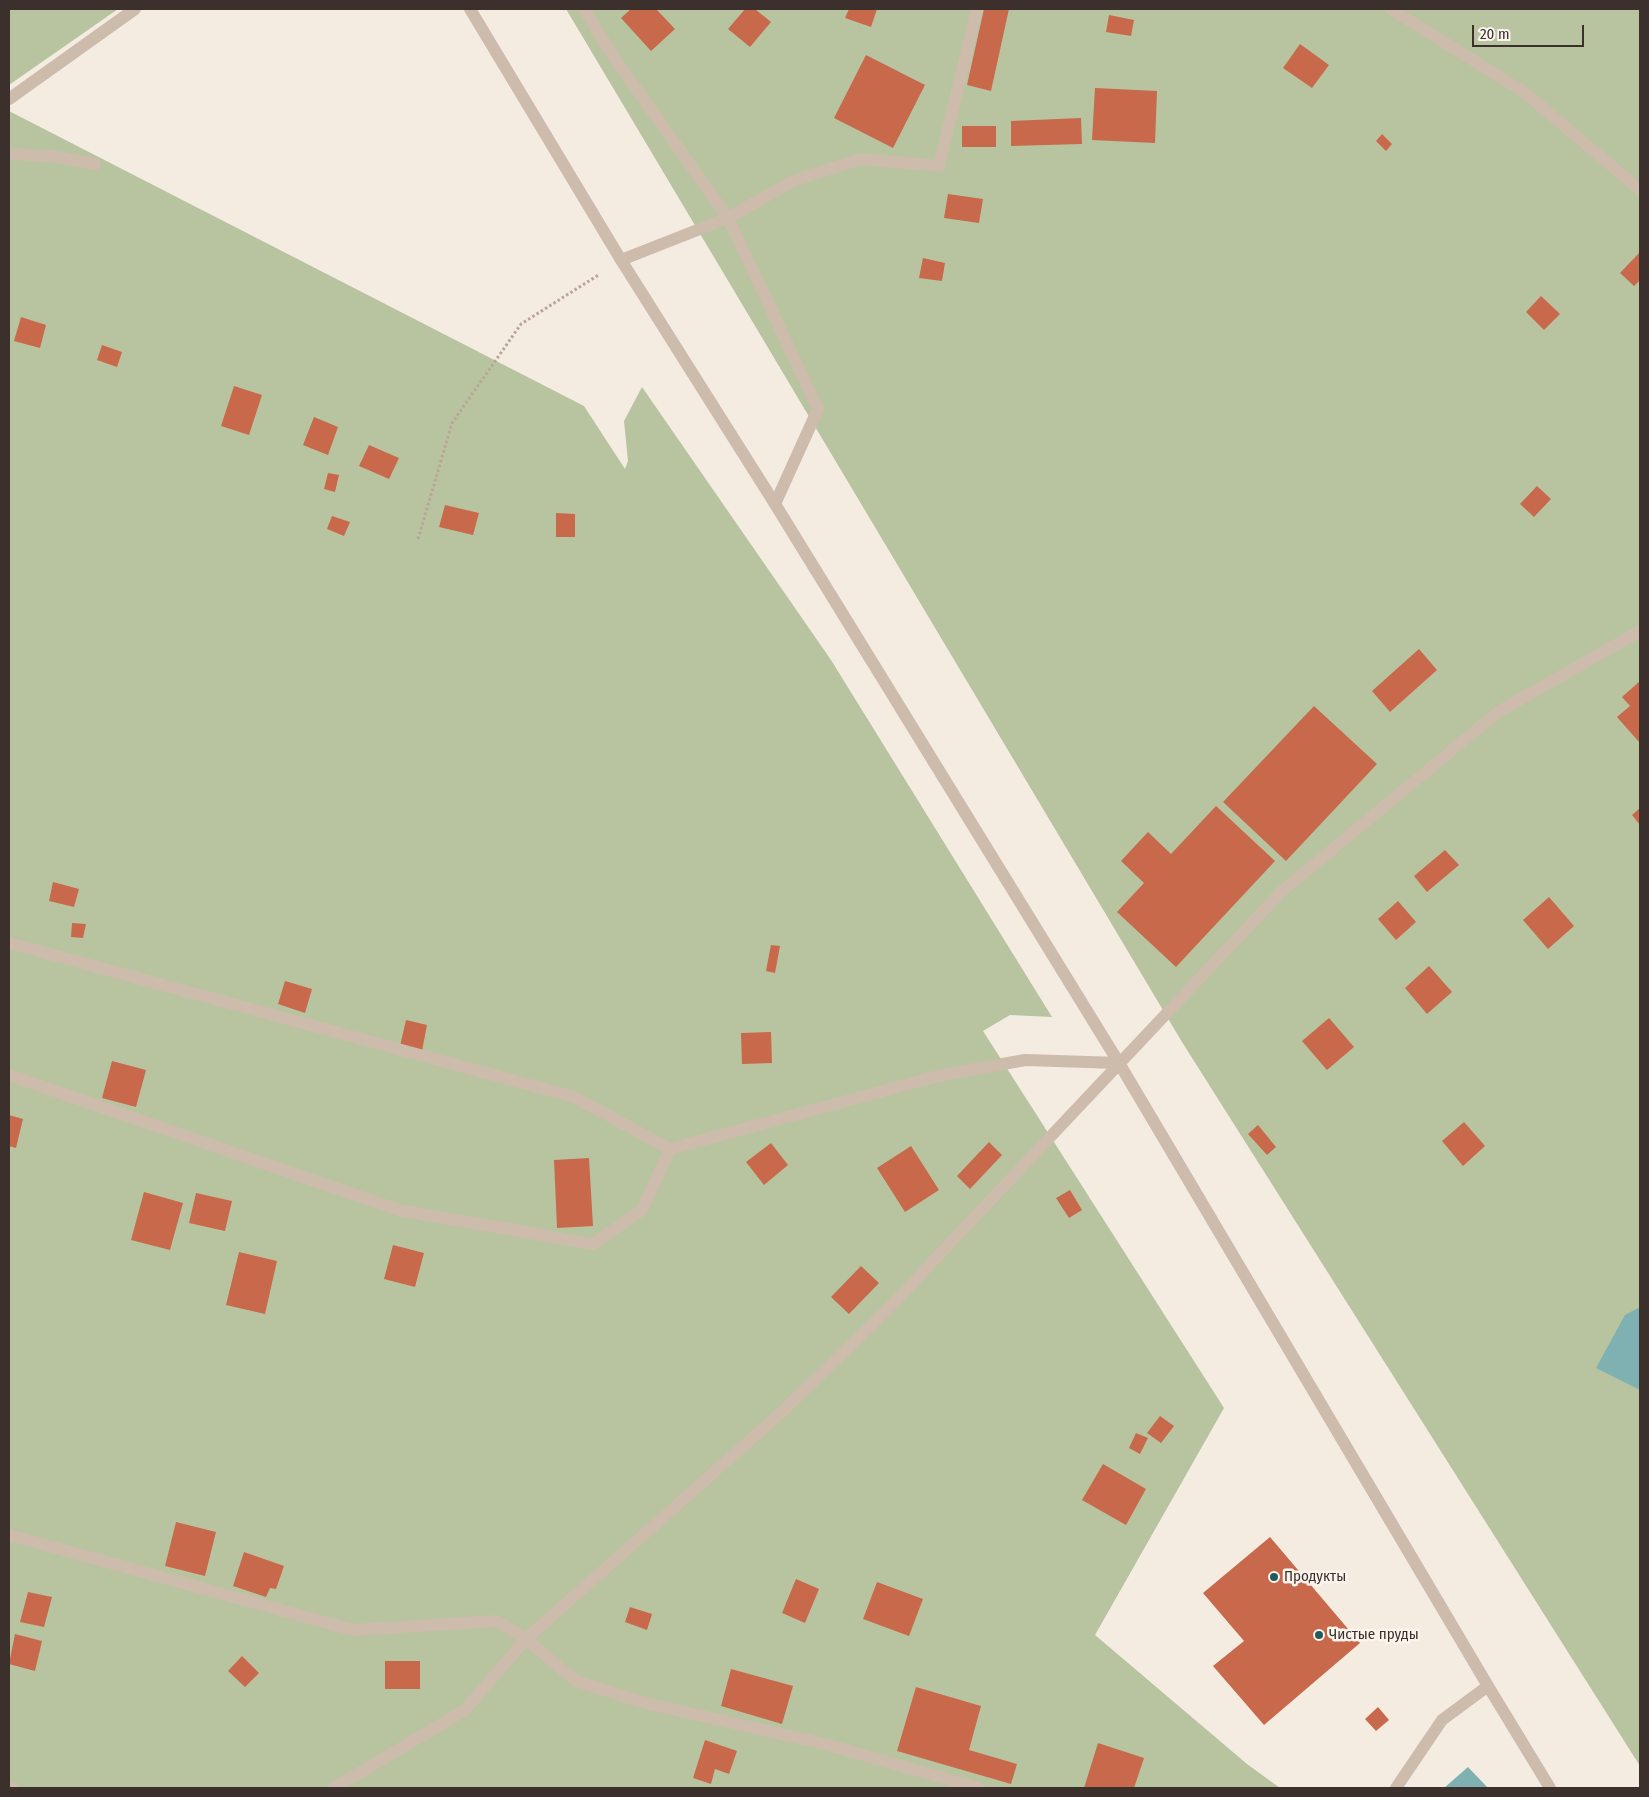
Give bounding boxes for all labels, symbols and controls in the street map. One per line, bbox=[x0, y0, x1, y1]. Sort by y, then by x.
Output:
scale bar bbox=[1474, 15, 1586, 47]
text: 20 m bbox=[1480, 25, 1510, 43]
place label: Продукты bbox=[1284, 1568, 1346, 1586]
marker: Продукты bbox=[1268, 1571, 1280, 1583]
place label: Чистые пруды bbox=[1329, 1626, 1419, 1644]
marker: Чистые пруды bbox=[1313, 1629, 1325, 1641]

